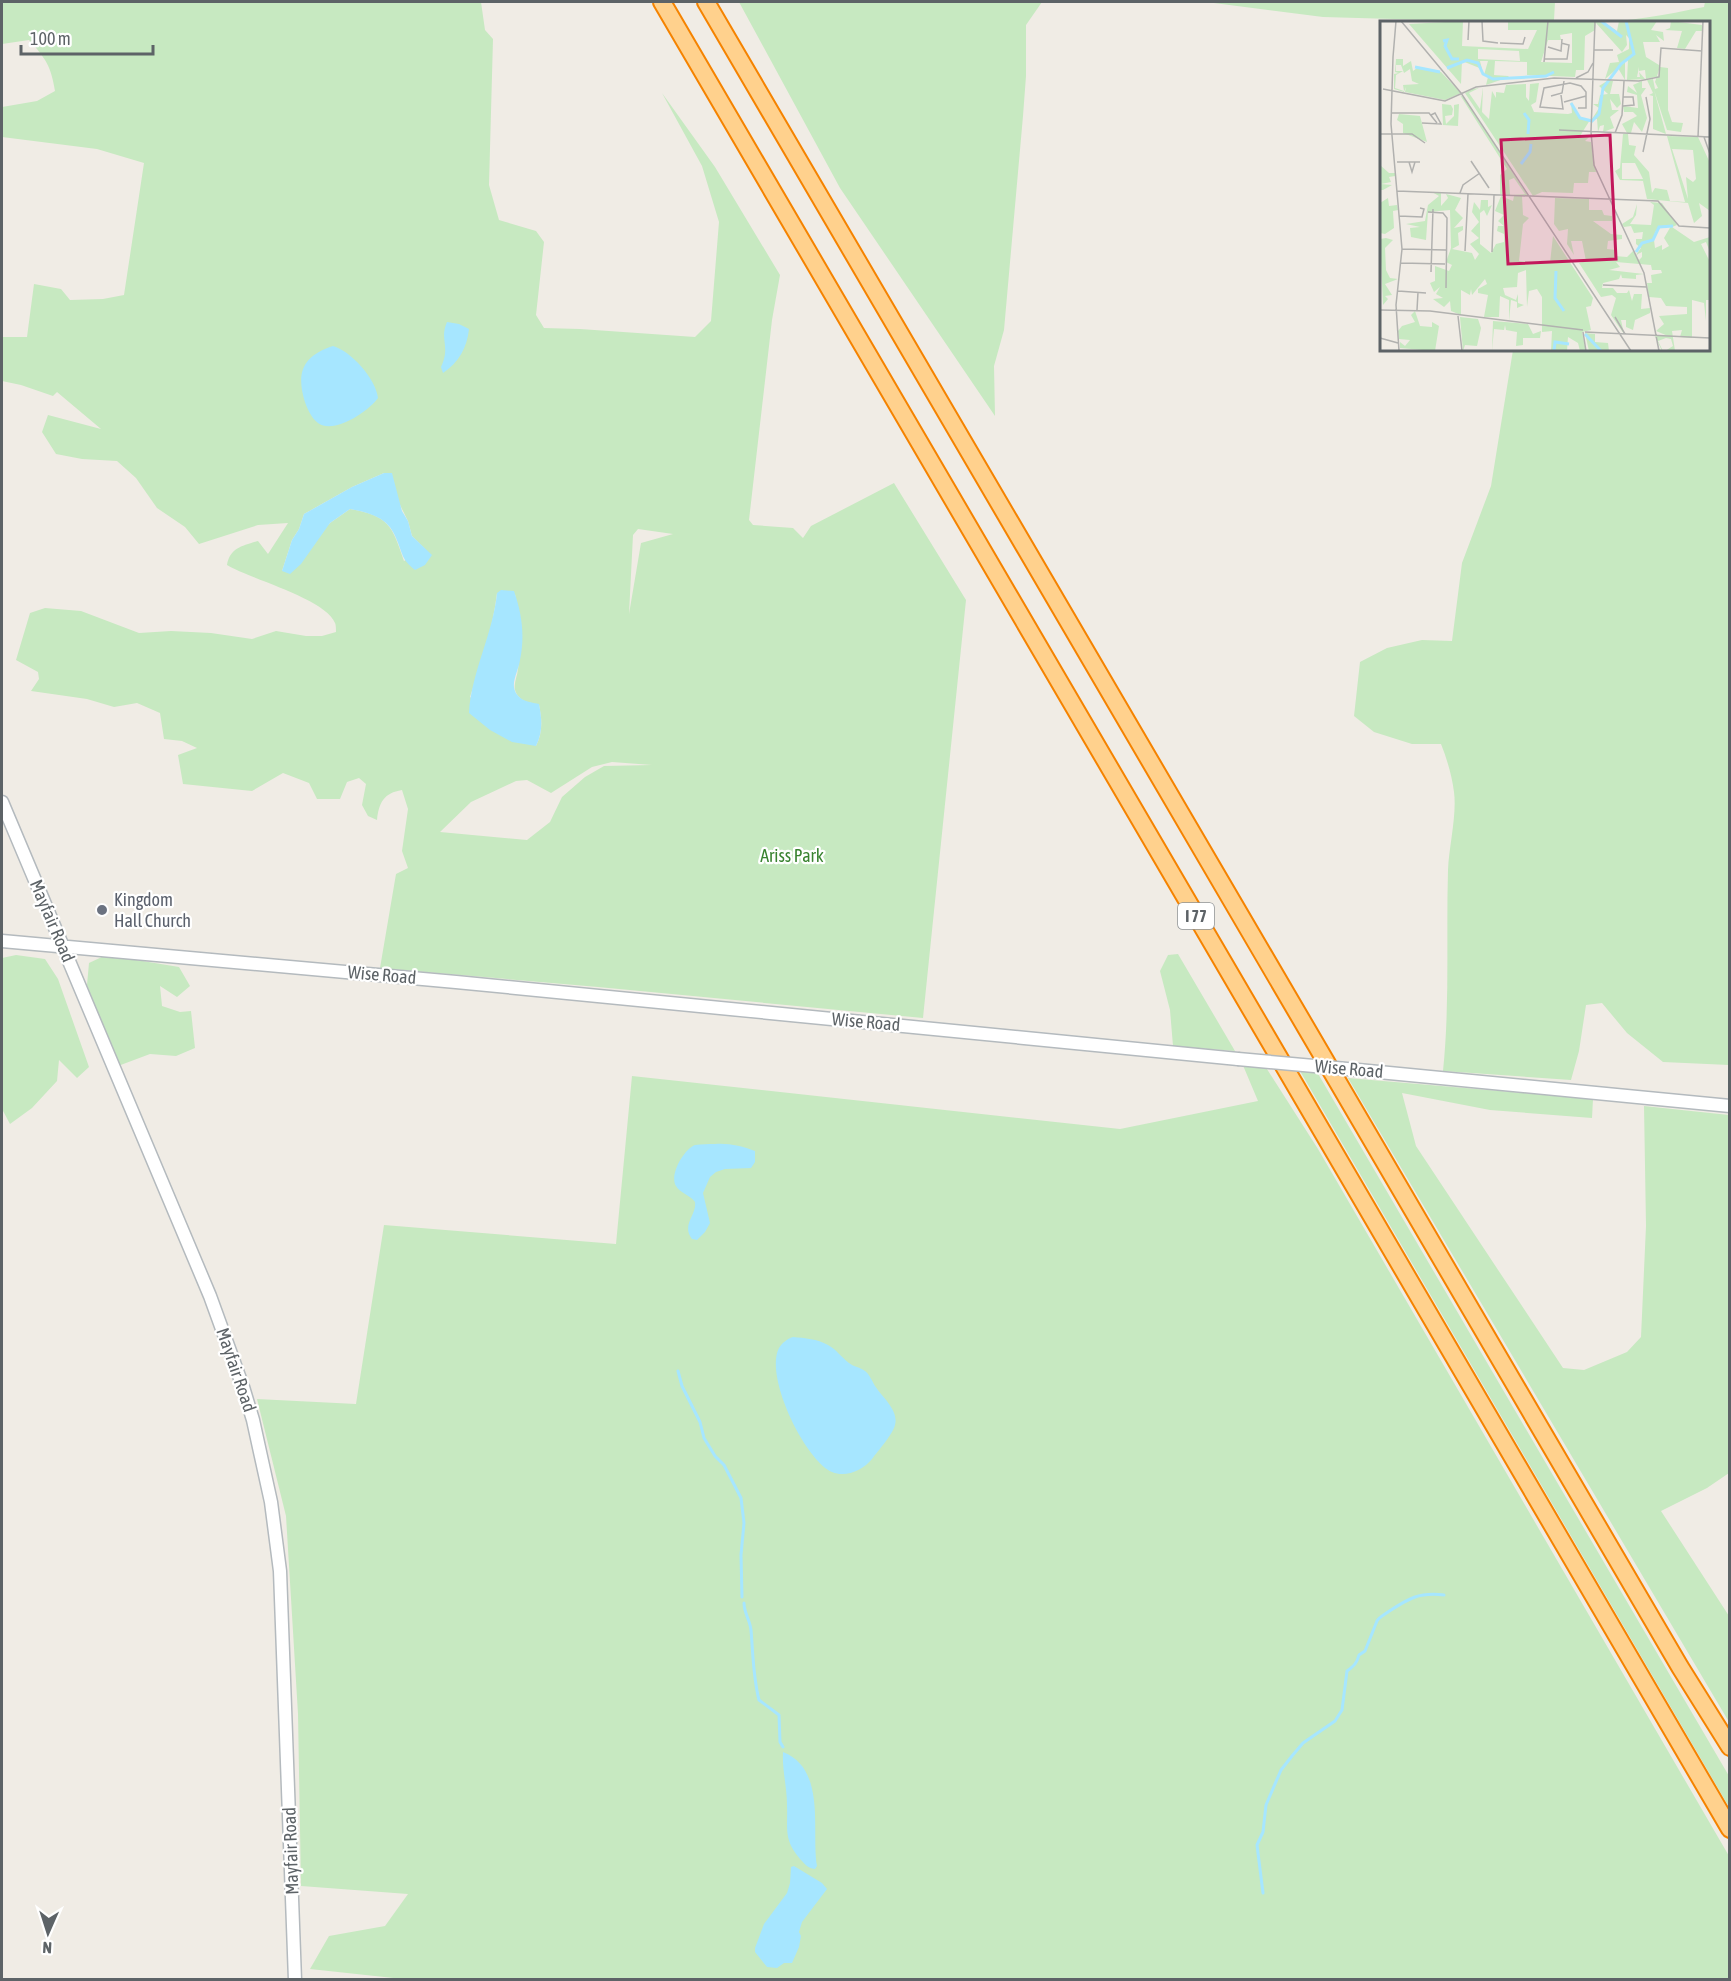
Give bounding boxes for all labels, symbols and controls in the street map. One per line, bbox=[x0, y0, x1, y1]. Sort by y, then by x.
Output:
scale bar bbox=[21, 18, 153, 56]
inset map bbox=[1380, 21, 1710, 351]
text: 100 m bbox=[30, 28, 71, 49]
park label: Ariss Park bbox=[760, 845, 824, 866]
street label: Mayfair Road bbox=[26, 876, 79, 965]
place label: Kingdom Hall Church bbox=[114, 889, 191, 931]
marker: Kingdom Hall Church bbox=[95, 903, 109, 917]
road number: I 77 bbox=[1178, 903, 1214, 929]
street label: Wise Road bbox=[347, 961, 417, 988]
street label: Wise Road bbox=[831, 1008, 901, 1035]
street label: Wise Road bbox=[1314, 1055, 1384, 1082]
street label: Mayfair Road bbox=[212, 1325, 261, 1415]
street label: Mayfair Road bbox=[278, 1807, 303, 1895]
north arrow bbox=[18, 1903, 78, 1963]
text: N bbox=[42, 1939, 52, 1957]

